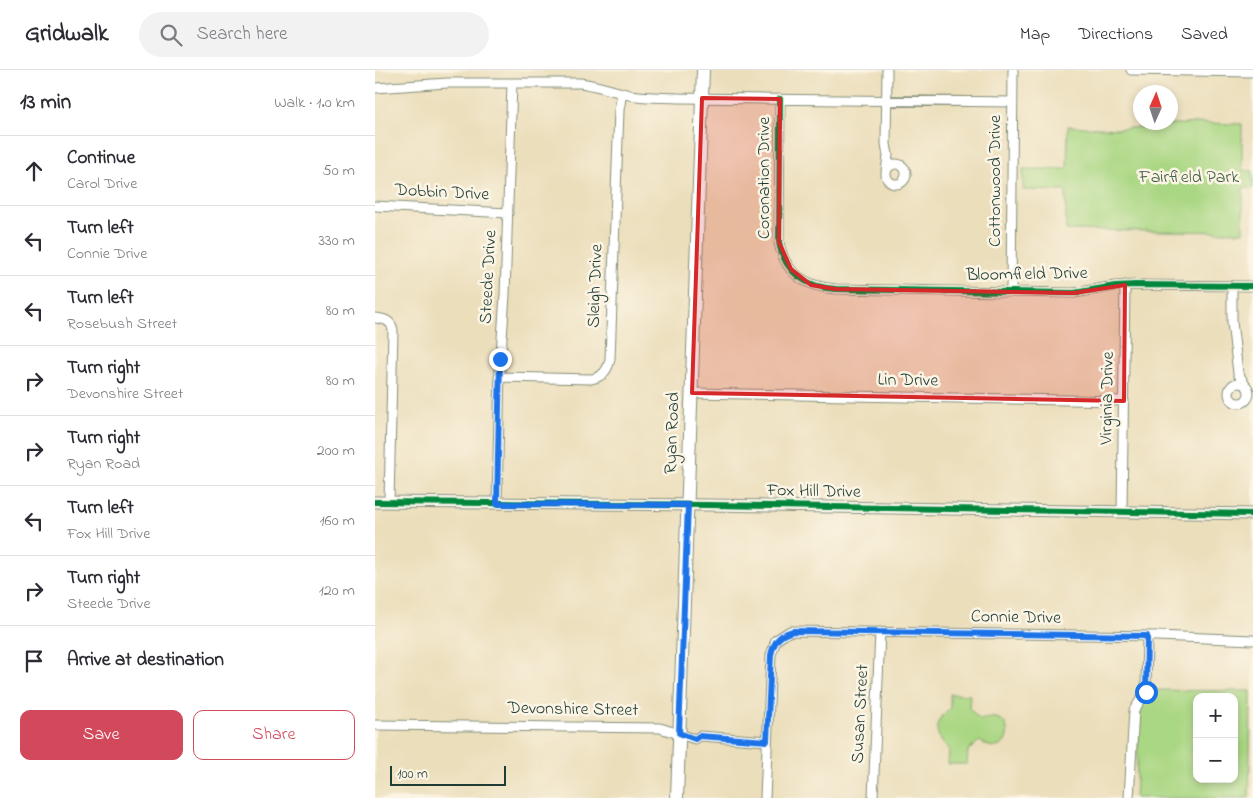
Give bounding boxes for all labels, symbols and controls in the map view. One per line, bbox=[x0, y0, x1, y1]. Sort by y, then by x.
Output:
search box bbox=[139, 12, 489, 57]
text: Gridwalk bbox=[25, 17, 109, 52]
icon: search bbox=[157, 21, 185, 49]
text: Search here bbox=[197, 21, 288, 48]
text: Map bbox=[1020, 22, 1050, 48]
text: Directions bbox=[1078, 22, 1153, 48]
text: Saved bbox=[1181, 22, 1228, 48]
north arrow bbox=[1133, 85, 1178, 130]
text: 13 min bbox=[20, 88, 71, 118]
text: Walk · 1.0 km bbox=[274, 91, 355, 115]
street label: Cottonwood Drive bbox=[983, 114, 1009, 247]
street label: Coronation Drive bbox=[752, 116, 778, 239]
text: Continue bbox=[67, 145, 135, 172]
icon: ahead bbox=[20, 157, 48, 185]
text: 50 m bbox=[323, 159, 355, 183]
park label: Fairfield Park bbox=[1138, 165, 1239, 191]
text: Carol Drive bbox=[67, 172, 137, 196]
street label: Dobbin Drive bbox=[393, 177, 491, 209]
text: Turn left bbox=[67, 215, 134, 242]
icon: left bbox=[20, 227, 48, 255]
street label: Steede Drive bbox=[474, 228, 504, 325]
text: 330 m bbox=[318, 229, 355, 253]
text: Connie Drive bbox=[67, 242, 147, 266]
street label: Sleigh Drive bbox=[582, 243, 611, 328]
street label: Bloomfield Drive bbox=[965, 261, 1089, 289]
text: Turn left bbox=[67, 285, 134, 312]
icon: left bbox=[20, 297, 48, 325]
text: 80 m bbox=[326, 299, 355, 323]
text: Rosebush Street bbox=[67, 312, 177, 336]
route end bbox=[489, 348, 512, 371]
street label: Virginia Drive bbox=[1094, 350, 1123, 446]
text: Turn right bbox=[67, 355, 140, 382]
icon: right bbox=[20, 367, 48, 395]
street label: Lin Drive bbox=[877, 367, 940, 395]
text: 80 m bbox=[326, 369, 355, 393]
text: Devonshire Street bbox=[67, 382, 183, 406]
street label: Ryan Road bbox=[659, 391, 687, 475]
text: Turn right bbox=[67, 425, 140, 452]
icon: right bbox=[20, 437, 48, 465]
text: 200 m bbox=[317, 439, 355, 463]
text: Ryan Road bbox=[67, 452, 140, 476]
street label: Fox Hill Drive bbox=[766, 478, 862, 506]
text: Turn left bbox=[67, 495, 134, 522]
icon: left bbox=[20, 507, 48, 535]
text: 160 m bbox=[320, 509, 355, 533]
text: Fox Hill Drive bbox=[67, 522, 150, 546]
text: Turn right bbox=[67, 565, 140, 592]
icon: right bbox=[20, 577, 48, 605]
text: 120 m bbox=[319, 579, 355, 603]
text: Steede Drive bbox=[67, 592, 151, 616]
street label: Connie Drive bbox=[971, 604, 1062, 632]
icon: arrive bbox=[20, 647, 48, 675]
text: Arrive at destination bbox=[67, 647, 224, 674]
street label: Susan Street bbox=[845, 664, 877, 764]
route start bbox=[1135, 681, 1158, 704]
map controls bbox=[1193, 693, 1238, 783]
button: + bbox=[1193, 693, 1238, 738]
street label: Devonshire Street bbox=[506, 696, 639, 724]
button: Save bbox=[20, 710, 183, 760]
button: Share bbox=[193, 710, 355, 760]
button: − bbox=[1193, 738, 1238, 783]
scale bar bbox=[390, 763, 506, 786]
text: 100 m bbox=[397, 764, 428, 785]

